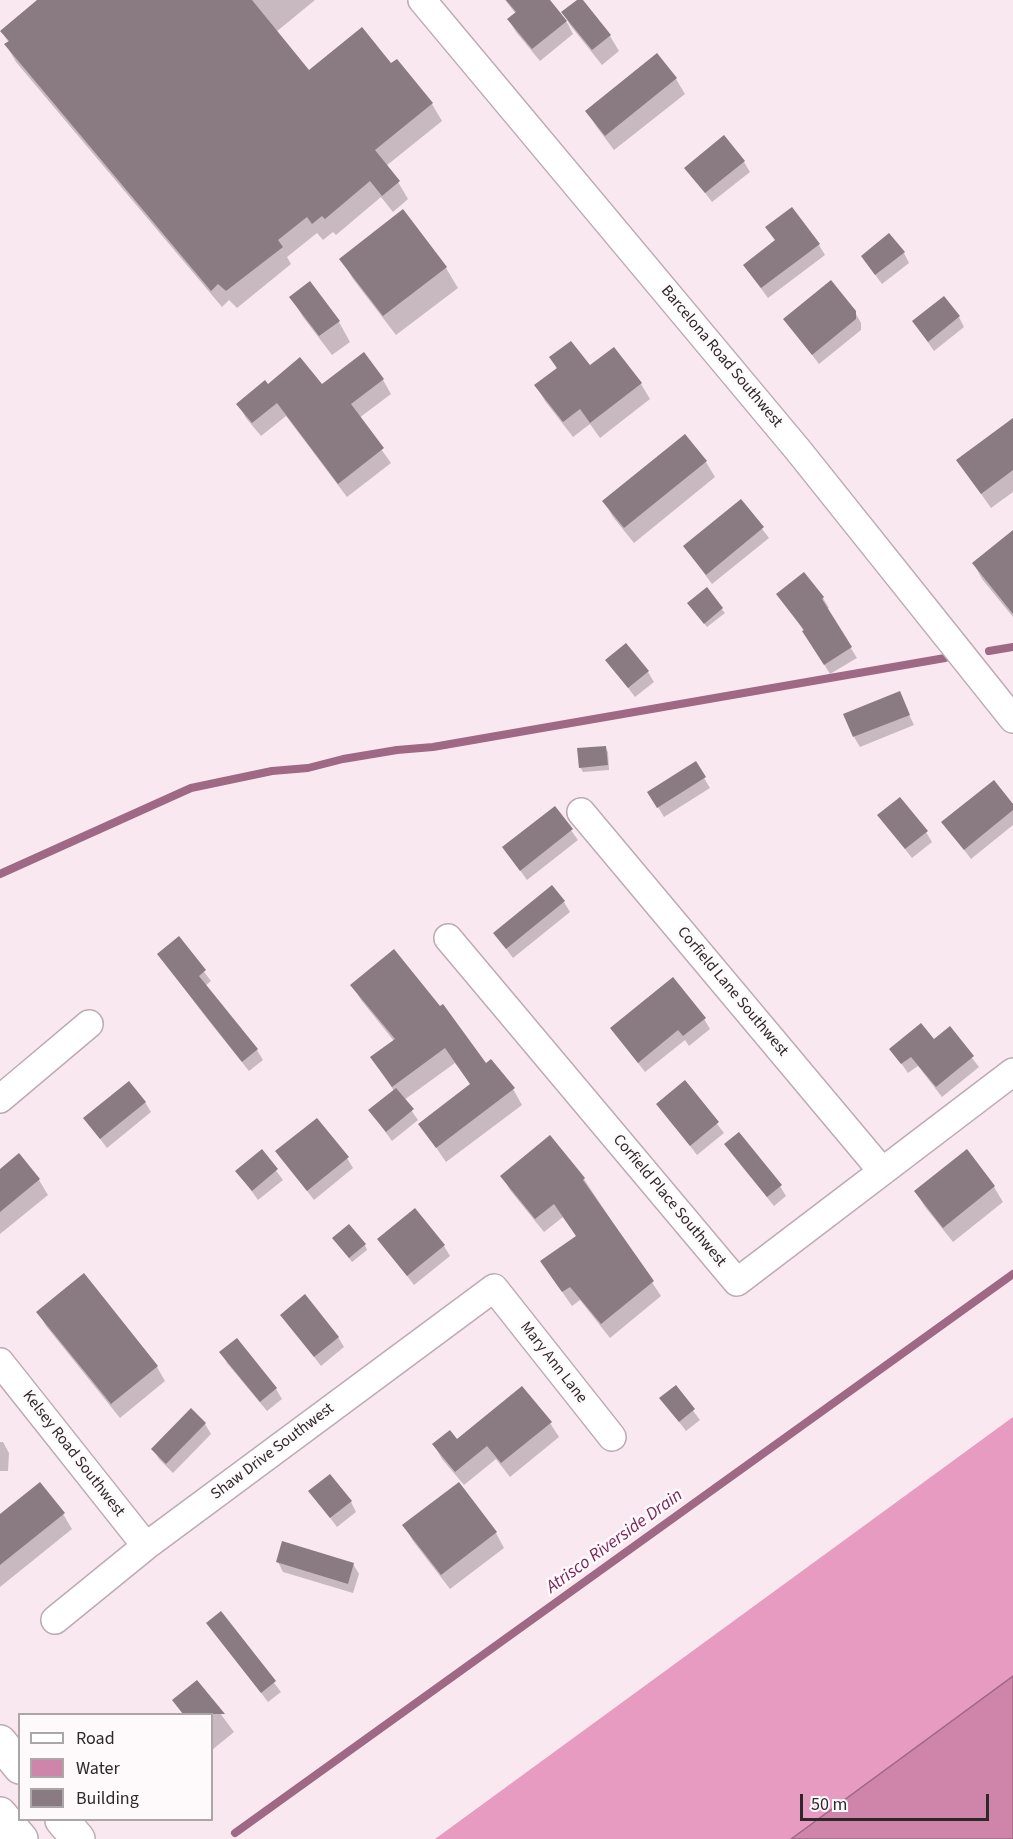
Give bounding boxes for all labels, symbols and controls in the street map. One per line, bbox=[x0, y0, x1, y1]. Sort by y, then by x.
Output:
street label: Barcelona Road Southwest bbox=[656, 282, 786, 432]
street label: Corfield Lane Southwest bbox=[672, 923, 792, 1061]
street label: Corfield Place Southwest bbox=[608, 1131, 730, 1271]
street label: Mary Ann Lane bbox=[515, 1318, 591, 1408]
street label: Kelsey Road Southwest bbox=[18, 1387, 128, 1521]
street label: Shaw Drive Southwest bbox=[208, 1399, 338, 1505]
water label: Atrisco Riverside Drain bbox=[543, 1485, 687, 1599]
legend bbox=[18, 1713, 213, 1821]
text: Road bbox=[76, 1726, 115, 1751]
text: Water bbox=[76, 1756, 120, 1781]
scale bar bbox=[803, 1782, 992, 1820]
text: Building bbox=[76, 1786, 139, 1811]
text: 50 m bbox=[811, 1792, 847, 1817]

